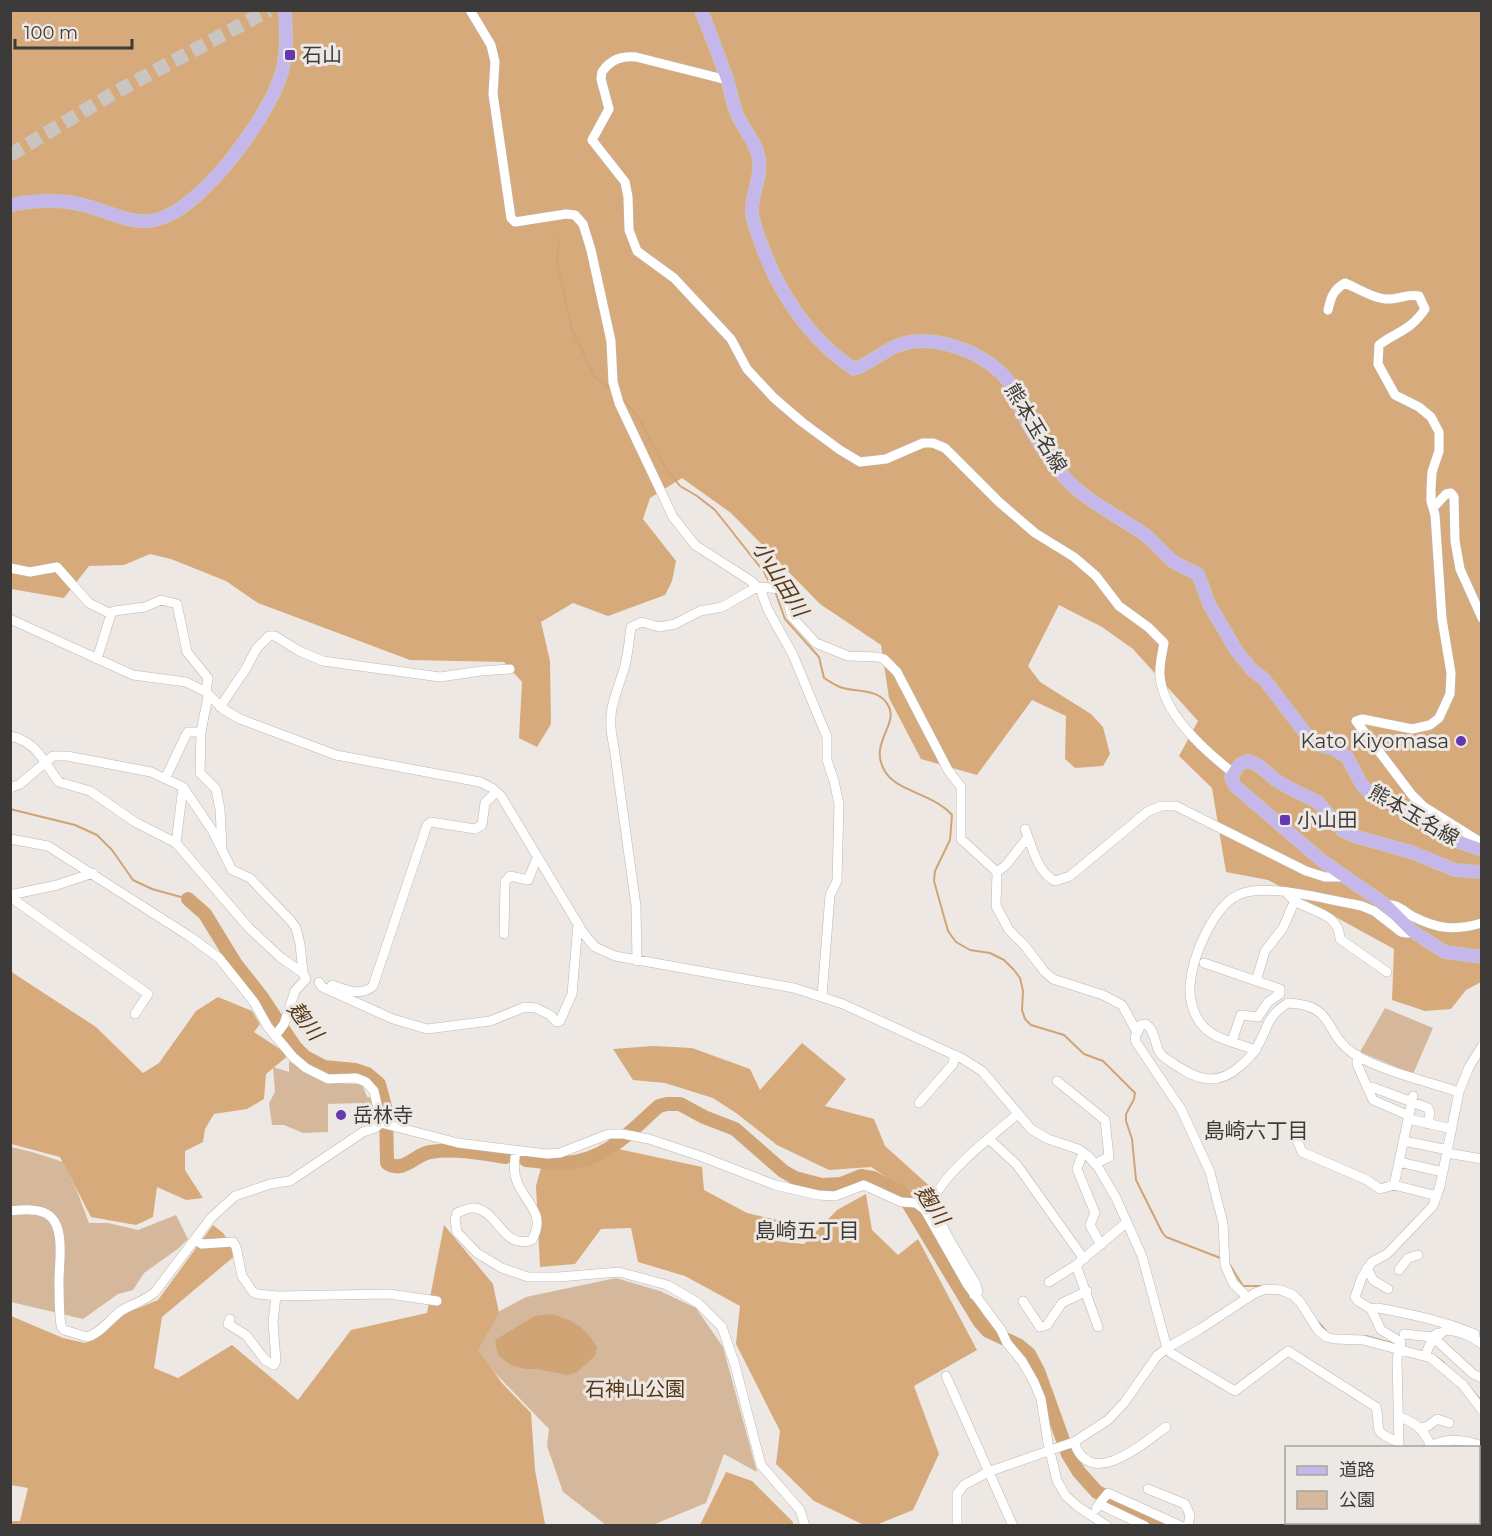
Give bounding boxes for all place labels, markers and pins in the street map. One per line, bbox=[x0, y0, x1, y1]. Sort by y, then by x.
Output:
place label: 石山 bbox=[302, 43, 342, 67]
marker: 石山 bbox=[283, 48, 297, 62]
place label: Kato Kiyomasa bbox=[1301, 729, 1449, 753]
marker: Kato Kiyomasa bbox=[1454, 734, 1468, 748]
place label: 小山田 bbox=[1297, 808, 1357, 832]
marker: 小山田 bbox=[1278, 813, 1292, 827]
place label: 岳林寺 bbox=[353, 1103, 413, 1127]
marker: 岳林寺 bbox=[334, 1108, 348, 1122]

